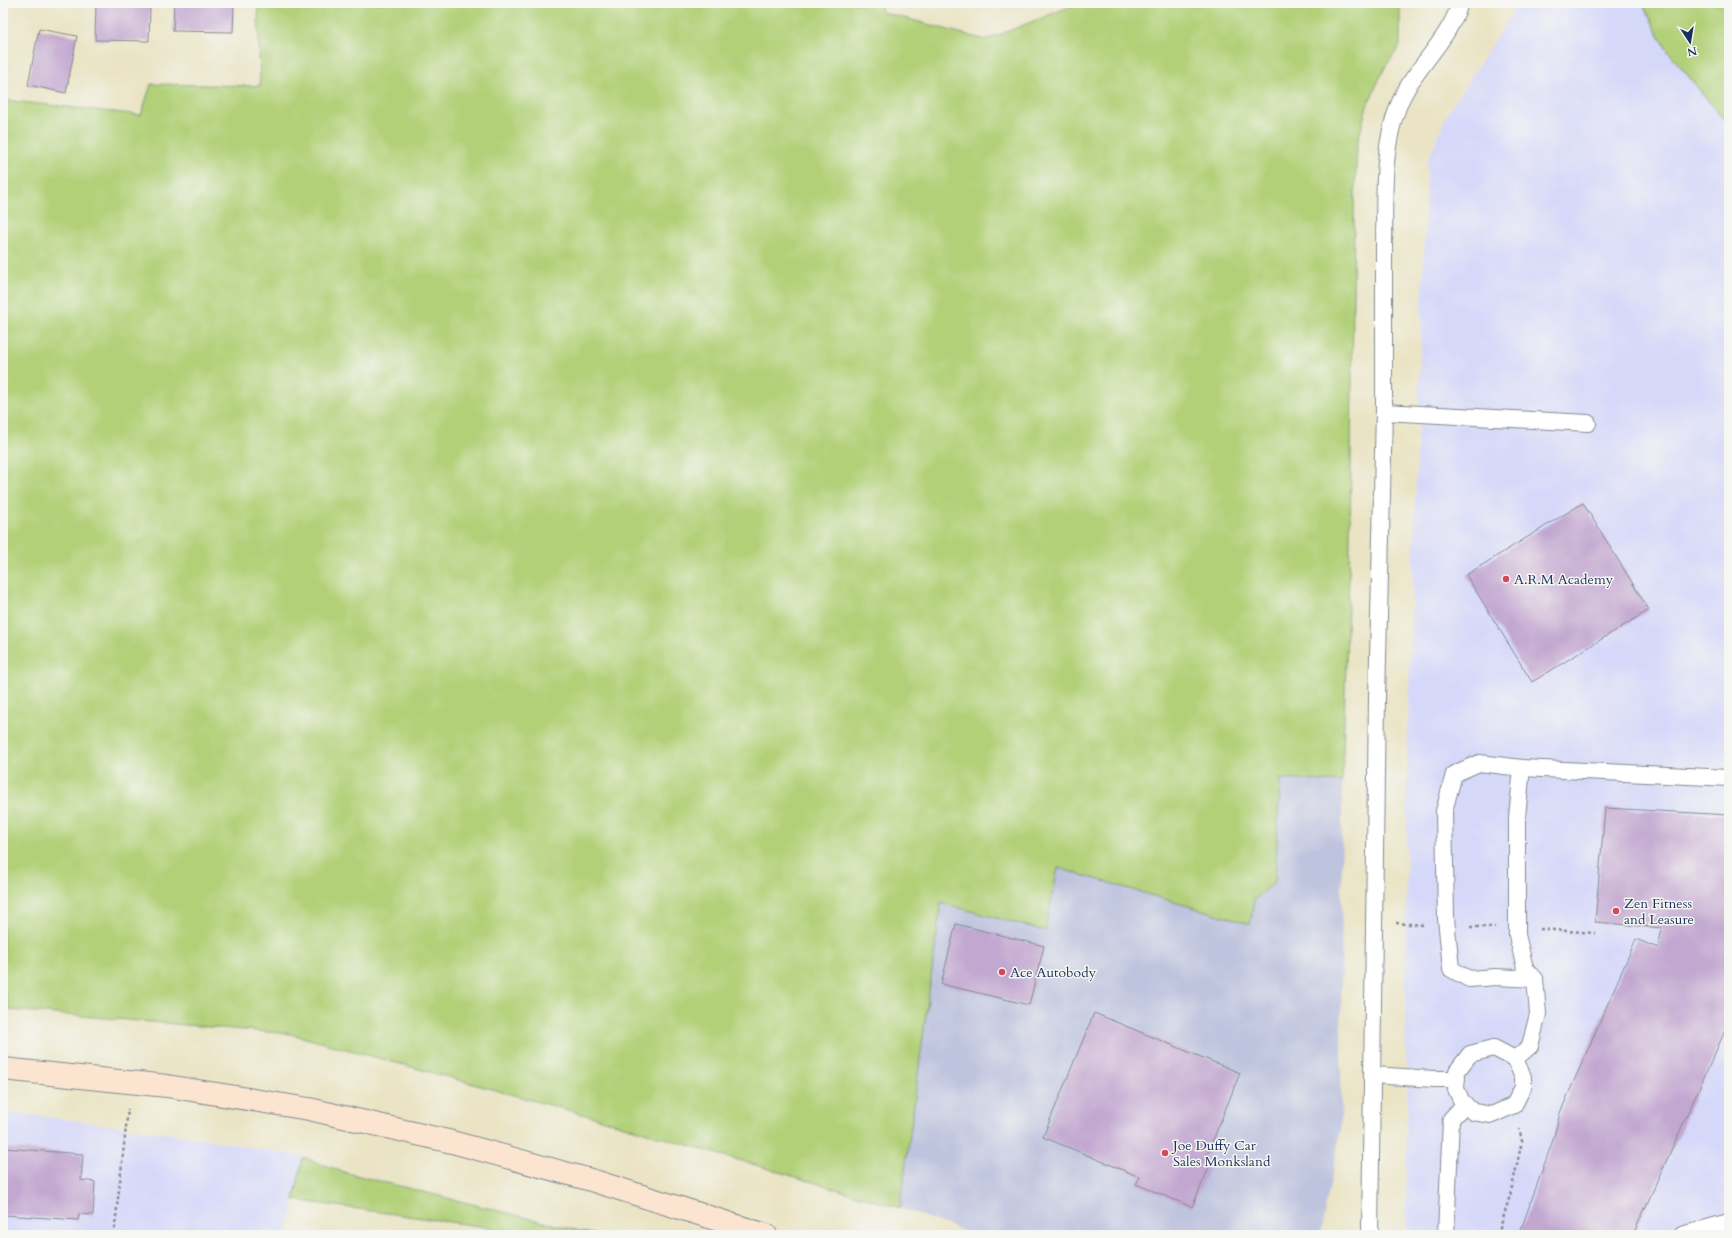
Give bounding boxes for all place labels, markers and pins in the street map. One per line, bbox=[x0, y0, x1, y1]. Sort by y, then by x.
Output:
place label: A.R.M Academy bbox=[1514, 570, 1614, 589]
marker: A.R.M Academy bbox=[1501, 574, 1511, 584]
place label: Zen Fitness and Leasure bbox=[1624, 894, 1694, 929]
marker: Zen Fitness and Leasure bbox=[1611, 906, 1621, 916]
place label: Ace Autobody bbox=[1010, 963, 1097, 982]
marker: Ace Autobody bbox=[997, 967, 1007, 977]
place label: Joe Duffy Car Sales Monksland bbox=[1171, 1136, 1271, 1171]
marker: Joe Duffy Car Sales Monksland bbox=[1160, 1148, 1170, 1158]

